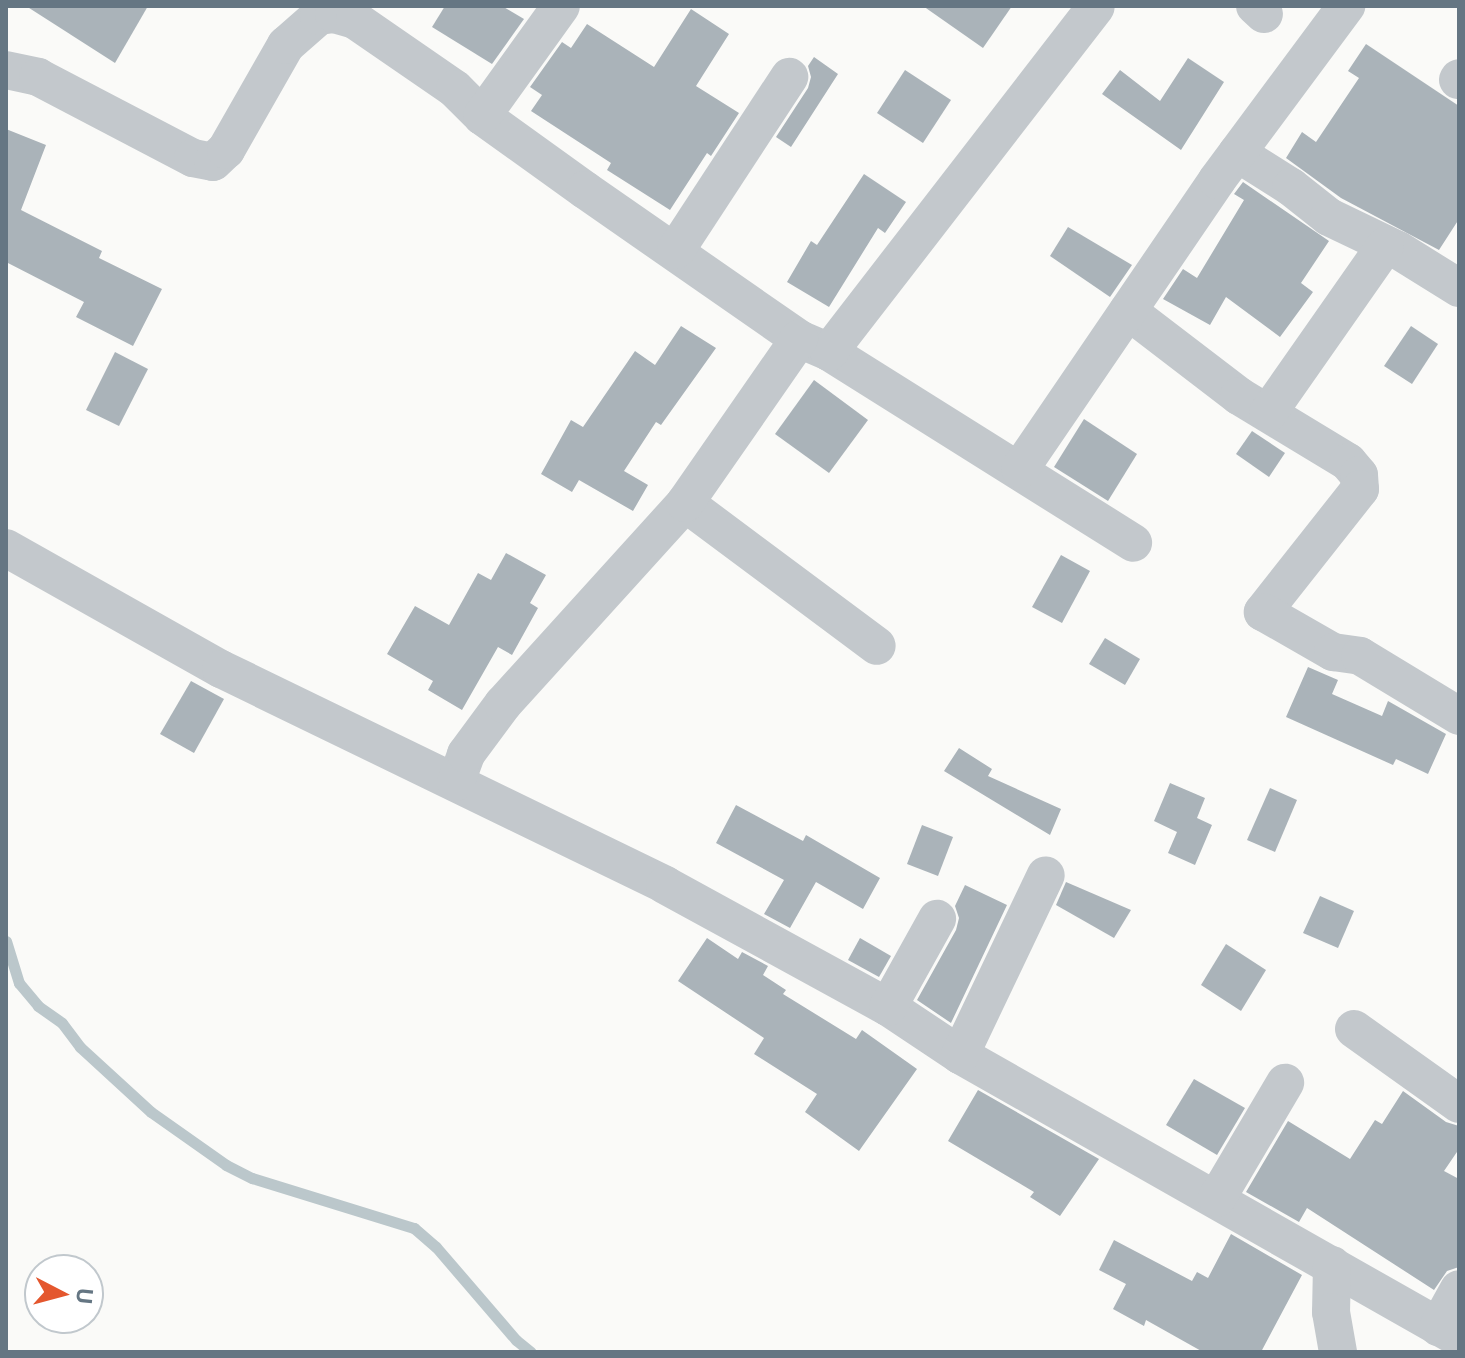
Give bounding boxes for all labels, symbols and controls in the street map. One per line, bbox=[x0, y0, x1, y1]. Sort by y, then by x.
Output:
north arrow bbox=[24, 1254, 104, 1334]
text: U bbox=[70, 1286, 102, 1306]

